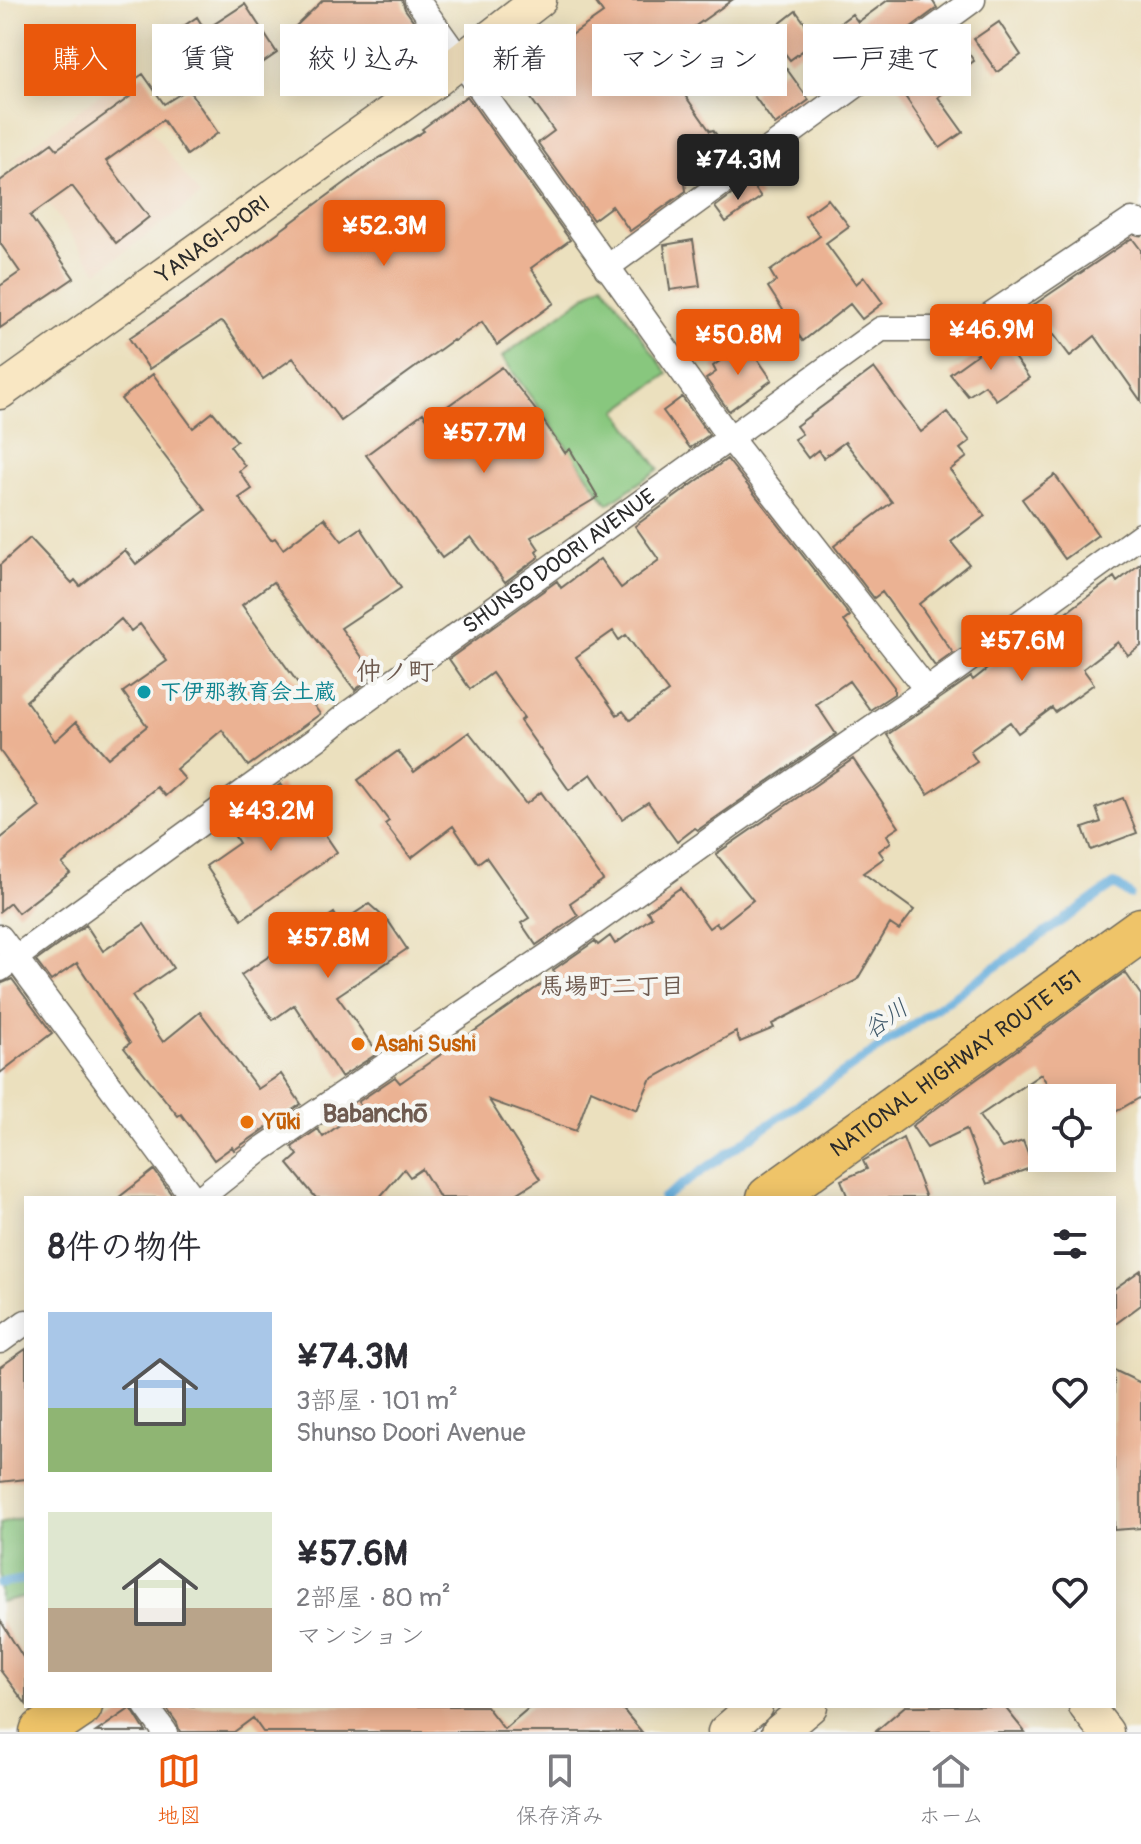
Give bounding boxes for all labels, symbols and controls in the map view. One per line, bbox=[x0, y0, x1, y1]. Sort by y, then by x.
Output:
chip: 購入 bbox=[24, 24, 136, 96]
chip: 賃貸 bbox=[152, 24, 264, 96]
chip: 絞り込み bbox=[280, 24, 448, 96]
chip: 新着 bbox=[464, 24, 576, 96]
chip: マンション bbox=[592, 24, 787, 96]
chip: 一戸建て bbox=[803, 24, 971, 96]
pin: ¥74.3M bbox=[673, 134, 803, 202]
text: ¥74.3M bbox=[695, 144, 781, 176]
street label: YANAGI-DORI bbox=[150, 189, 275, 290]
pin: ¥52.3M bbox=[319, 200, 449, 268]
text: ¥52.3M bbox=[341, 210, 427, 242]
pin: ¥46.9M bbox=[926, 304, 1056, 372]
pin: ¥50.8M bbox=[673, 309, 803, 377]
text: ¥46.9M bbox=[948, 314, 1034, 346]
text: ¥50.8M bbox=[694, 319, 782, 351]
pin: ¥57.7M bbox=[419, 407, 549, 475]
text: ¥57.7M bbox=[442, 417, 526, 449]
street label: SHUNSO DOORI AVENUE bbox=[457, 482, 661, 640]
pin: ¥57.6M bbox=[957, 615, 1087, 683]
text: ¥57.6M bbox=[979, 625, 1065, 657]
district label: 仲ノ町 bbox=[356, 656, 434, 688]
place label: 下伊那教育会土蔵 bbox=[160, 678, 336, 706]
marker: 下伊那教育会土蔵 bbox=[135, 683, 153, 701]
pin: ¥43.2M bbox=[206, 785, 336, 853]
text: ¥43.2M bbox=[228, 795, 314, 827]
pin: ¥57.8M bbox=[263, 912, 393, 980]
text: ¥57.8M bbox=[286, 922, 370, 954]
street label: NATIONAL HIGHWAY ROUTE 151 bbox=[825, 964, 1087, 1163]
district label: 馬場町二丁目 bbox=[540, 972, 684, 1001]
water label: 谷川 bbox=[858, 993, 914, 1045]
place label: Asahi Sushi bbox=[374, 1030, 476, 1058]
marker: Asahi Sushi bbox=[349, 1035, 367, 1053]
map controls bbox=[1028, 1084, 1116, 1172]
button: locate bbox=[1028, 1084, 1116, 1172]
district label: Babanchō bbox=[322, 1098, 428, 1130]
place label: Yūki bbox=[262, 1108, 300, 1136]
marker: Yūki bbox=[238, 1113, 256, 1131]
icon: filters bbox=[1048, 1222, 1092, 1266]
text: 8件の物件 bbox=[48, 1226, 201, 1269]
text: ¥74.3M bbox=[296, 1336, 408, 1379]
icon: home bbox=[112, 1344, 208, 1440]
icon: heart bbox=[1048, 1370, 1092, 1414]
text: 3部屋 · 101 m² bbox=[296, 1385, 458, 1417]
text: Shunso Doori Avenue bbox=[296, 1417, 526, 1449]
text: ¥57.6M bbox=[296, 1533, 408, 1576]
icon: home bbox=[112, 1544, 208, 1640]
icon: heart bbox=[1048, 1570, 1092, 1614]
text: 2部屋 · 80 m² bbox=[296, 1582, 451, 1614]
text: マンション bbox=[296, 1620, 425, 1652]
tab: 地図 bbox=[157, 1749, 201, 1830]
tab: 保存済み bbox=[516, 1749, 604, 1830]
tab: ホーム bbox=[919, 1749, 984, 1830]

